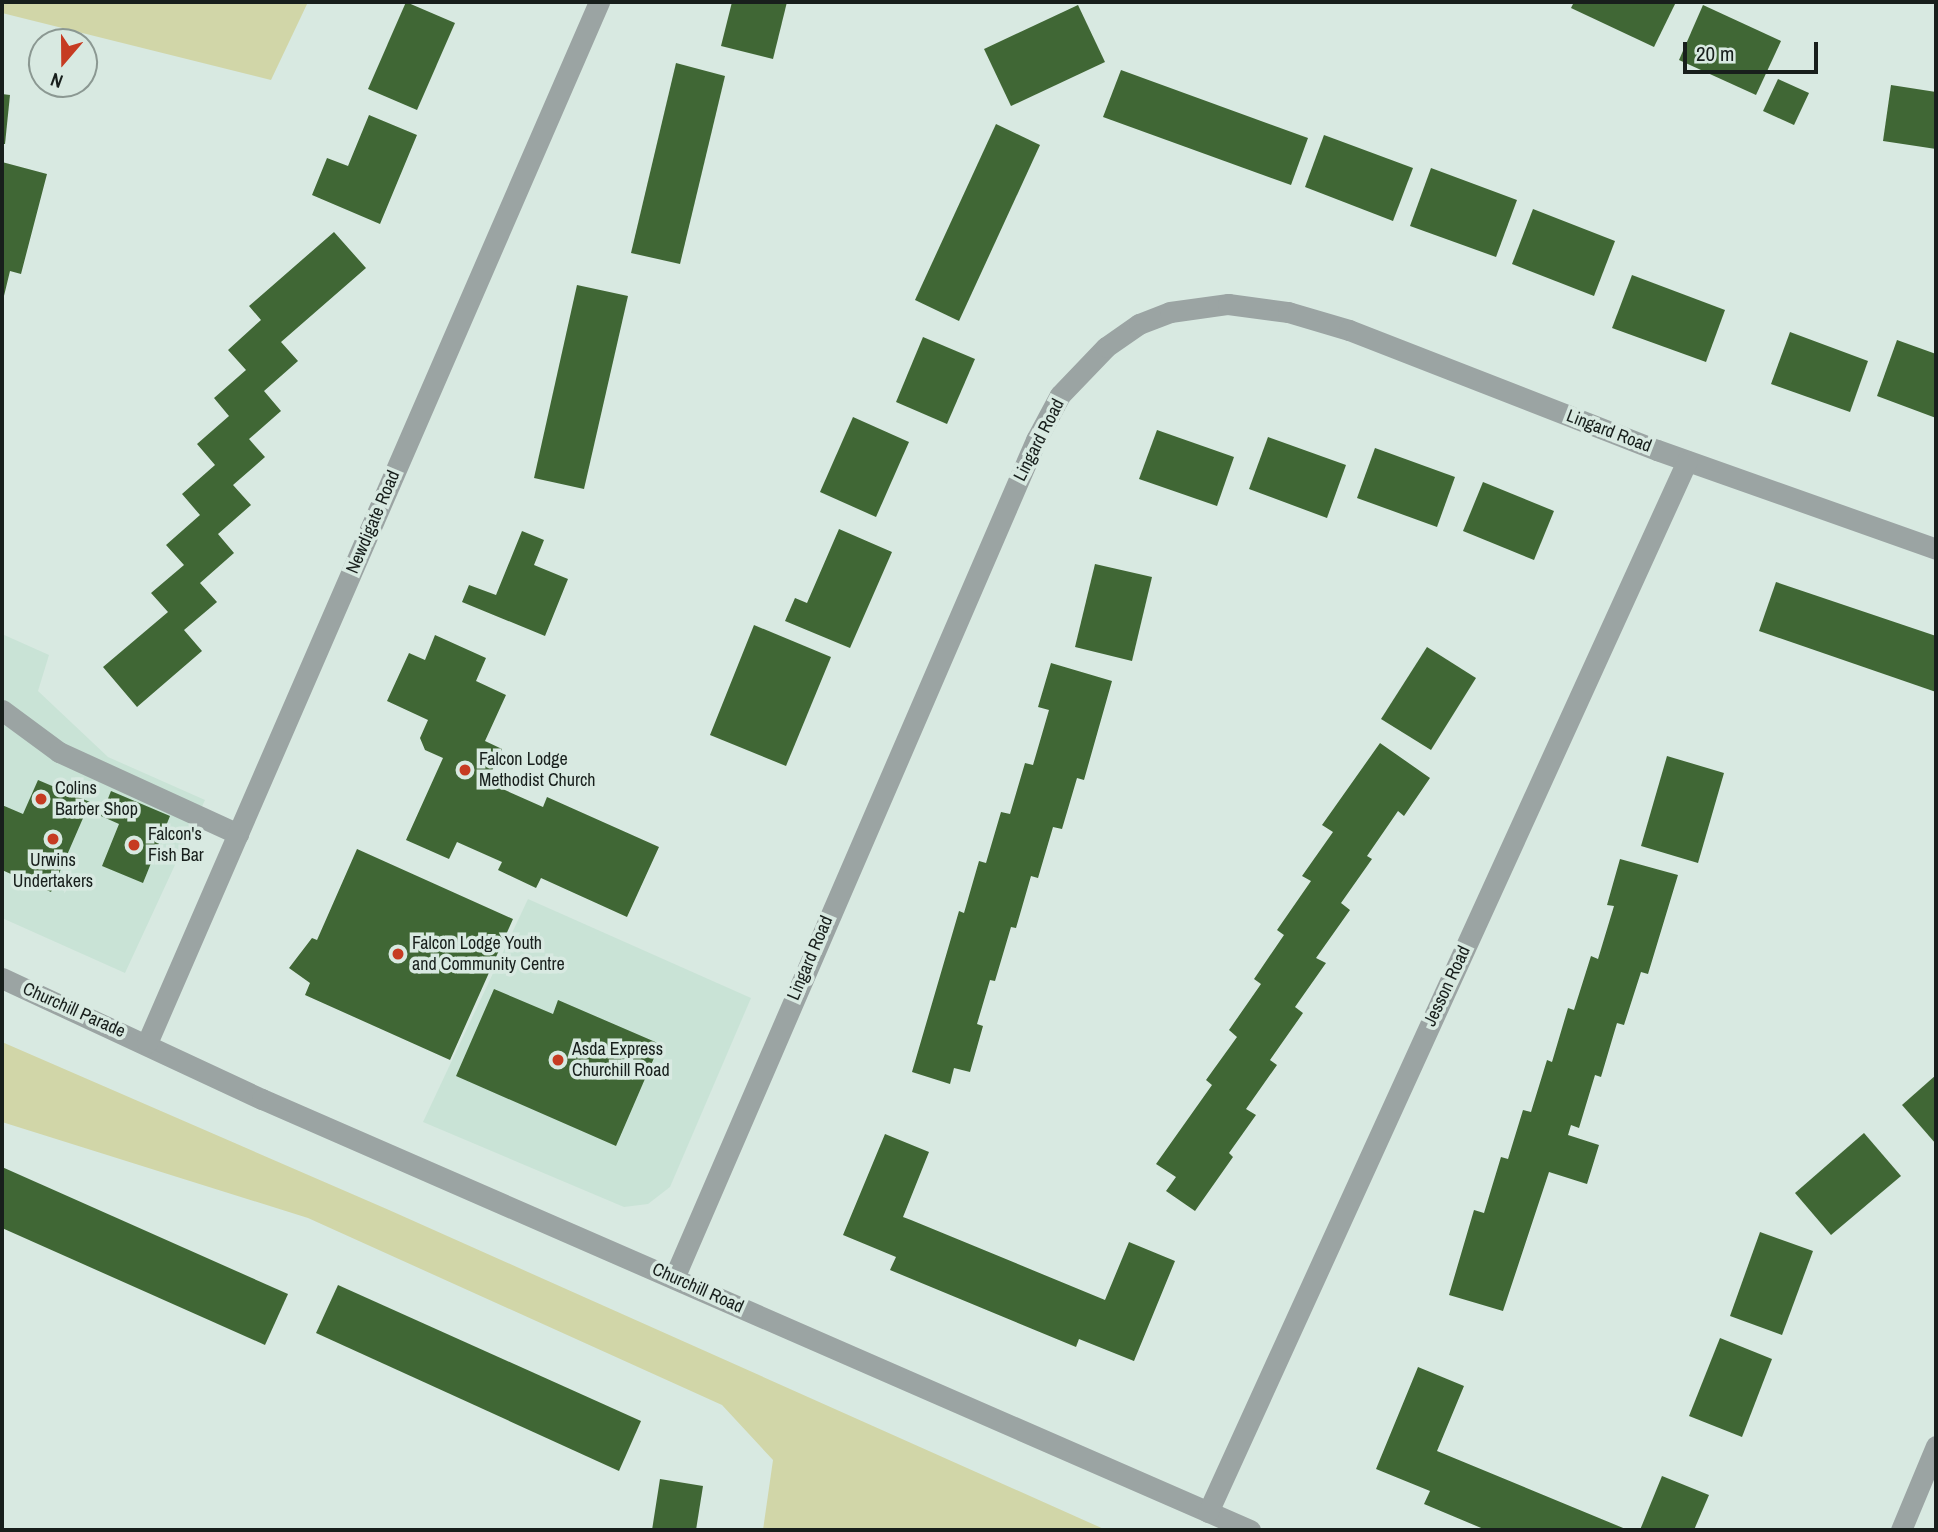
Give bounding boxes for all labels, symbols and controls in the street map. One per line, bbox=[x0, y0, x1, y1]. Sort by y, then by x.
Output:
north arrow bbox=[28, 28, 98, 98]
scale bar bbox=[1686, 28, 1821, 72]
text: 20 m bbox=[1696, 39, 1734, 68]
text: N bbox=[47, 67, 66, 95]
street label: Lingard Road bbox=[1009, 395, 1069, 485]
street label: Lingard Road bbox=[1563, 405, 1655, 457]
street label: Newdigate Road bbox=[342, 467, 404, 577]
place label: Falcon Lodge Methodist Church bbox=[479, 749, 595, 792]
marker: Falcon Lodge Methodist Church bbox=[457, 762, 473, 778]
place label: Colins Barber Shop bbox=[55, 778, 138, 820]
marker: Colins Barber Shop bbox=[33, 791, 49, 807]
place label: Falcon's Fish Bar bbox=[148, 824, 204, 866]
marker: Urwins Undertakers bbox=[45, 831, 61, 847]
marker: Falcon's Fish Bar bbox=[126, 837, 142, 853]
place label: Urwins Undertakers bbox=[13, 850, 93, 892]
street label: Lingard Road bbox=[783, 913, 837, 1003]
place label: Falcon Lodge Youth and Community Centre bbox=[412, 933, 565, 976]
street label: Jesson Road bbox=[1419, 942, 1475, 1030]
marker: Falcon Lodge Youth and Community Centre bbox=[390, 946, 406, 962]
street label: Churchill Parade bbox=[19, 978, 129, 1042]
place label: Asda Express Churchill Road bbox=[572, 1039, 670, 1082]
marker: Asda Express Churchill Road bbox=[550, 1052, 566, 1068]
street label: Churchill Road bbox=[649, 1258, 747, 1318]

